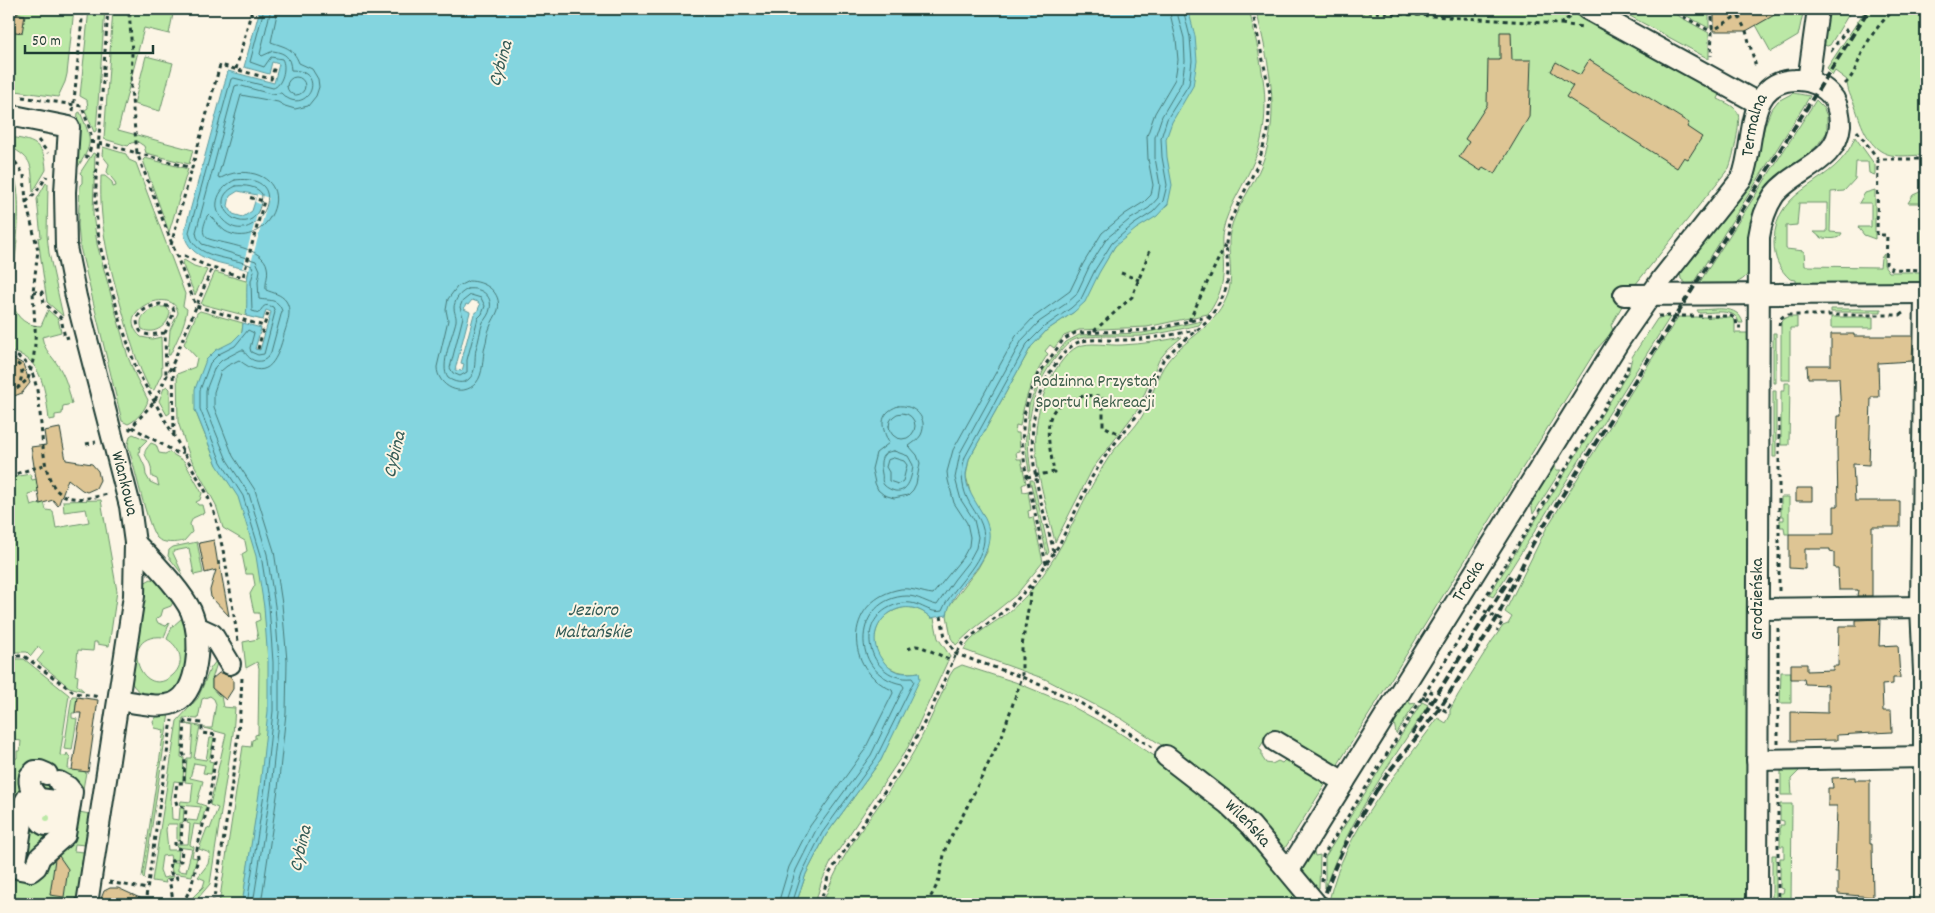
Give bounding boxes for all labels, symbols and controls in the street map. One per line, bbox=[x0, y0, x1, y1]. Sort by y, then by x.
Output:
scale bar bbox=[25, 22, 152, 54]
text: 50 m bbox=[32, 31, 61, 53]
water label: Cybina bbox=[483, 37, 522, 90]
street label: Termalna bbox=[1735, 88, 1775, 159]
park label: Rodzinna Przystań Sportu i Rekreacji bbox=[1033, 370, 1157, 416]
water label: Cybina bbox=[378, 428, 415, 481]
street label: Wiankowa bbox=[104, 449, 144, 518]
street label: Trocka bbox=[1446, 555, 1492, 607]
street label: Grodzieńska bbox=[1746, 557, 1771, 640]
water label: Jezioro Maltańskie bbox=[555, 598, 633, 647]
street label: Wileńska bbox=[1218, 794, 1277, 853]
water label: Cybina bbox=[284, 822, 321, 875]

